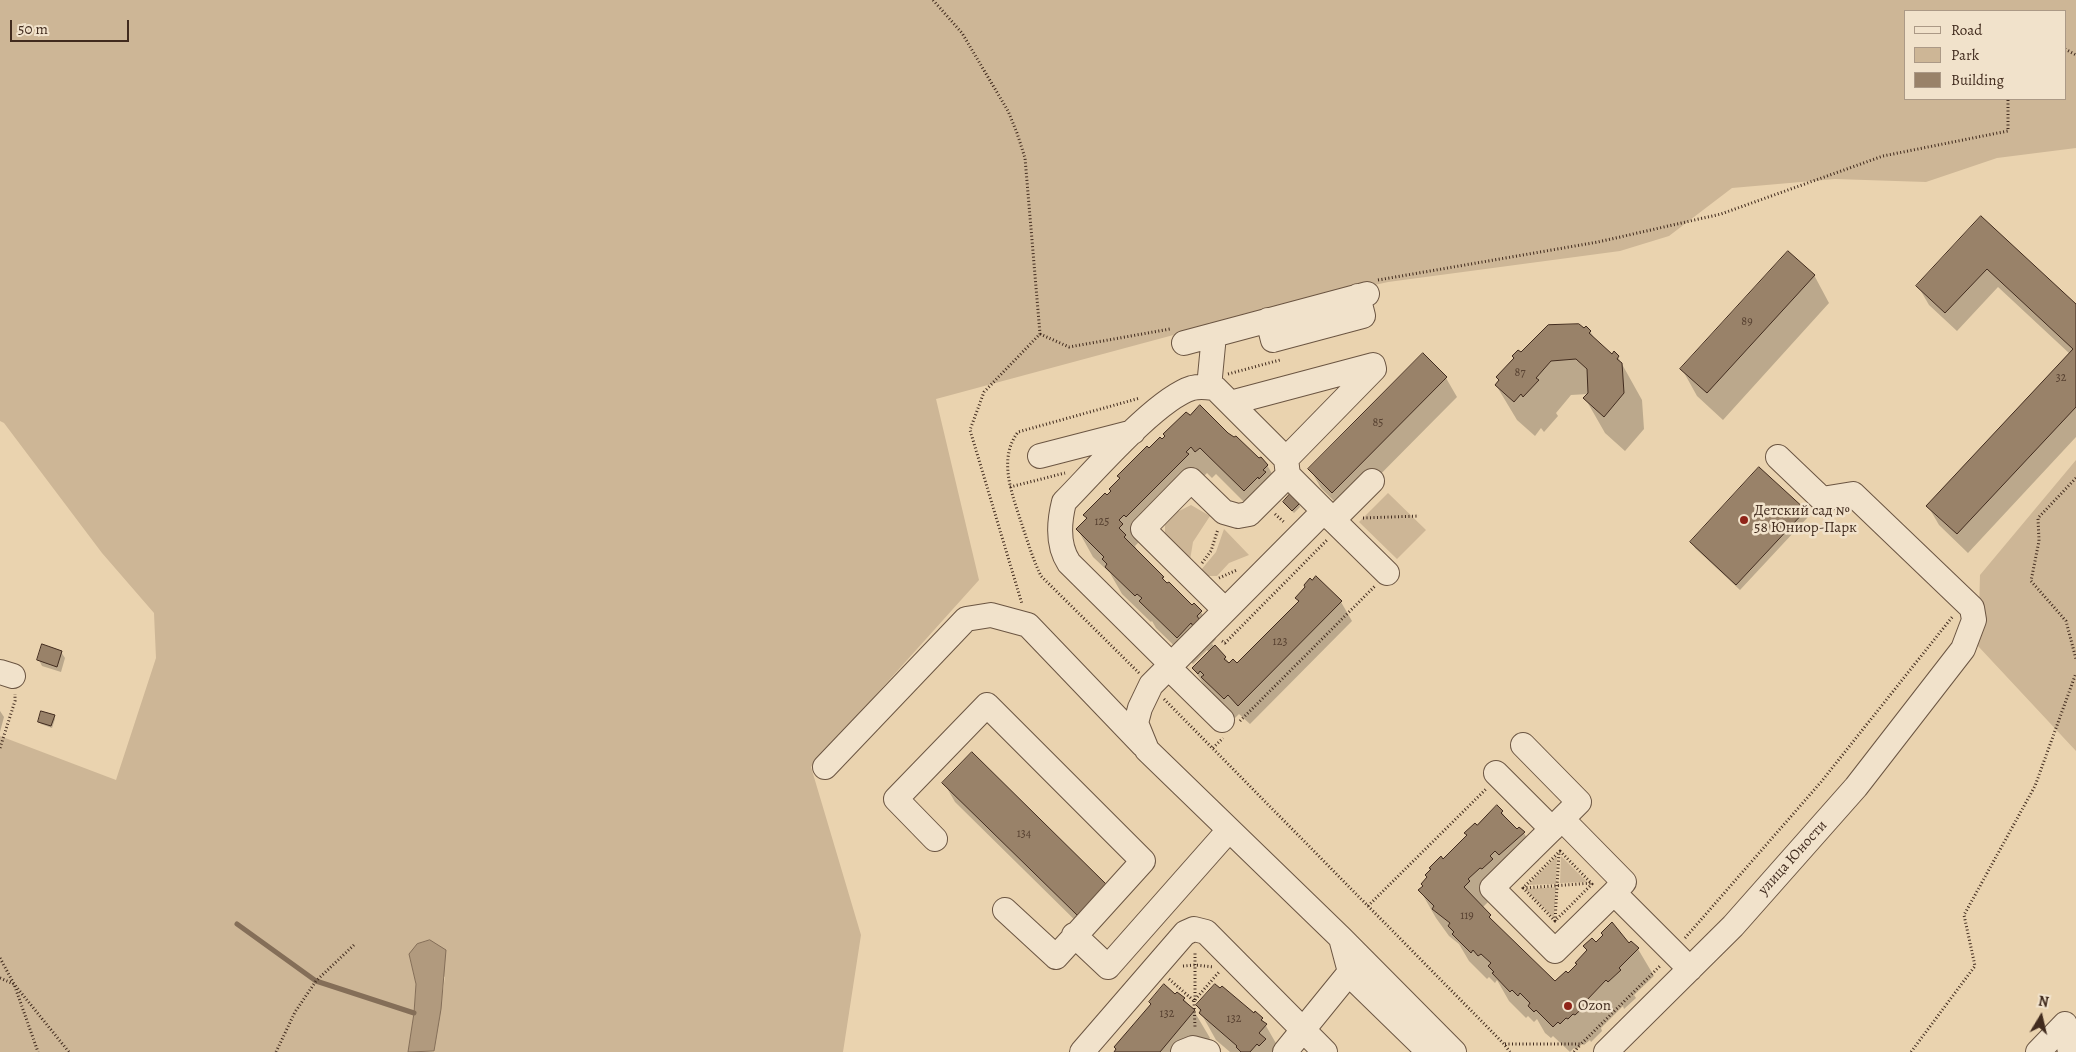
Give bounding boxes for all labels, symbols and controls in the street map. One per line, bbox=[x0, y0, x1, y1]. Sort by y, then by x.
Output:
scale bar bbox=[12, 10, 131, 42]
legend bbox=[1904, 10, 2066, 100]
text: 50 m bbox=[18, 19, 48, 39]
text: Road bbox=[1951, 20, 1982, 40]
text: Park bbox=[1951, 45, 1979, 65]
text: Building bbox=[1951, 70, 2004, 90]
house number: 89 bbox=[1741, 315, 1753, 329]
house number: 87 bbox=[1515, 366, 1525, 380]
house number: 32 bbox=[2056, 371, 2066, 385]
house number: 85 bbox=[1373, 416, 1383, 430]
place label: Детский сад № 58 Юниор-Парк bbox=[1754, 502, 1857, 537]
marker: Детский сад № 58 Юниор-Парк bbox=[1738, 514, 1750, 526]
house number: 125 bbox=[1095, 515, 1109, 529]
house number: 123 bbox=[1273, 635, 1287, 649]
street label: улица Юности bbox=[1755, 817, 1831, 899]
house number: 134 bbox=[1017, 827, 1031, 841]
house number: 119 bbox=[1460, 909, 1474, 923]
north arrow bbox=[2016, 992, 2066, 1042]
text: N bbox=[2037, 992, 2050, 1012]
place label: Ozon bbox=[1578, 997, 1611, 1015]
marker: Ozon bbox=[1562, 1000, 1574, 1012]
house number: 132 bbox=[1160, 1007, 1174, 1021]
house number: 132 bbox=[1227, 1012, 1241, 1026]

